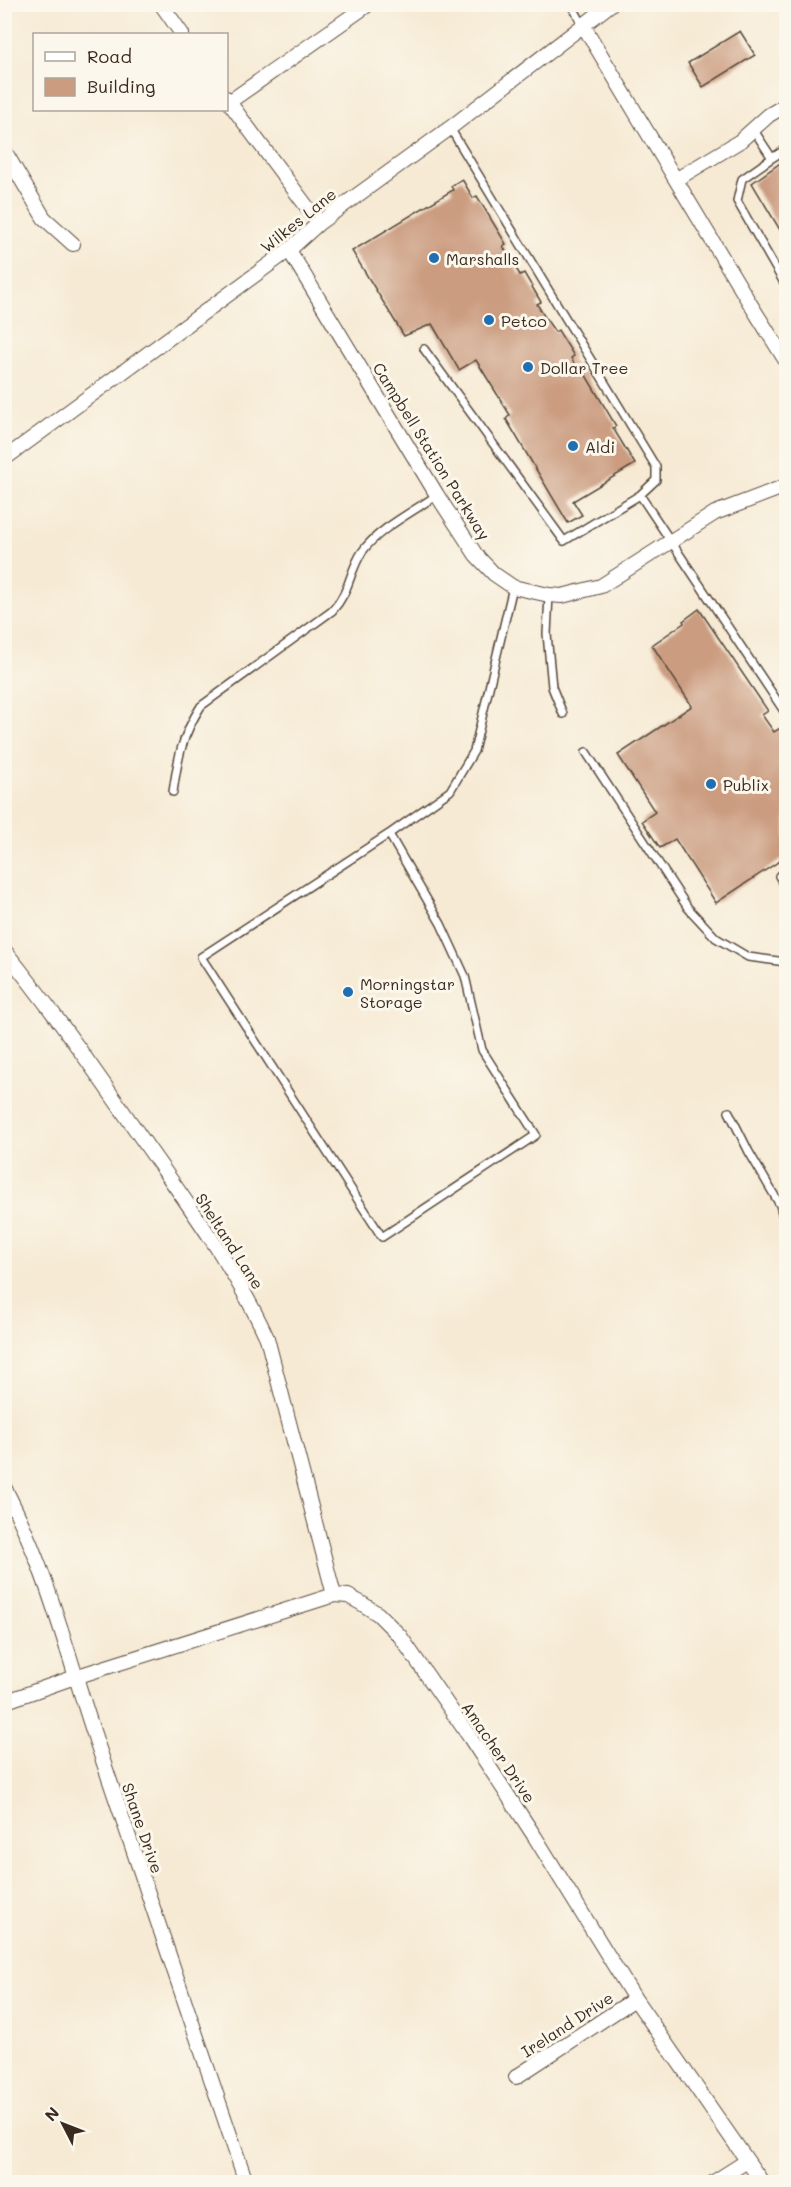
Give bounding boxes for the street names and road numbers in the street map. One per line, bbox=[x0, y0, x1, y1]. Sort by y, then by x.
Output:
street label: Wilkes Lane bbox=[256, 183, 340, 257]
street label: Campbell Station Parkway bbox=[369, 358, 495, 544]
street label: Sheltand Lane bbox=[191, 1189, 269, 1293]
street label: Amacher Drive bbox=[457, 1697, 541, 1807]
street label: Shane Drive bbox=[118, 1780, 168, 1876]
street label: Ireland Drive bbox=[517, 1987, 617, 2061]

